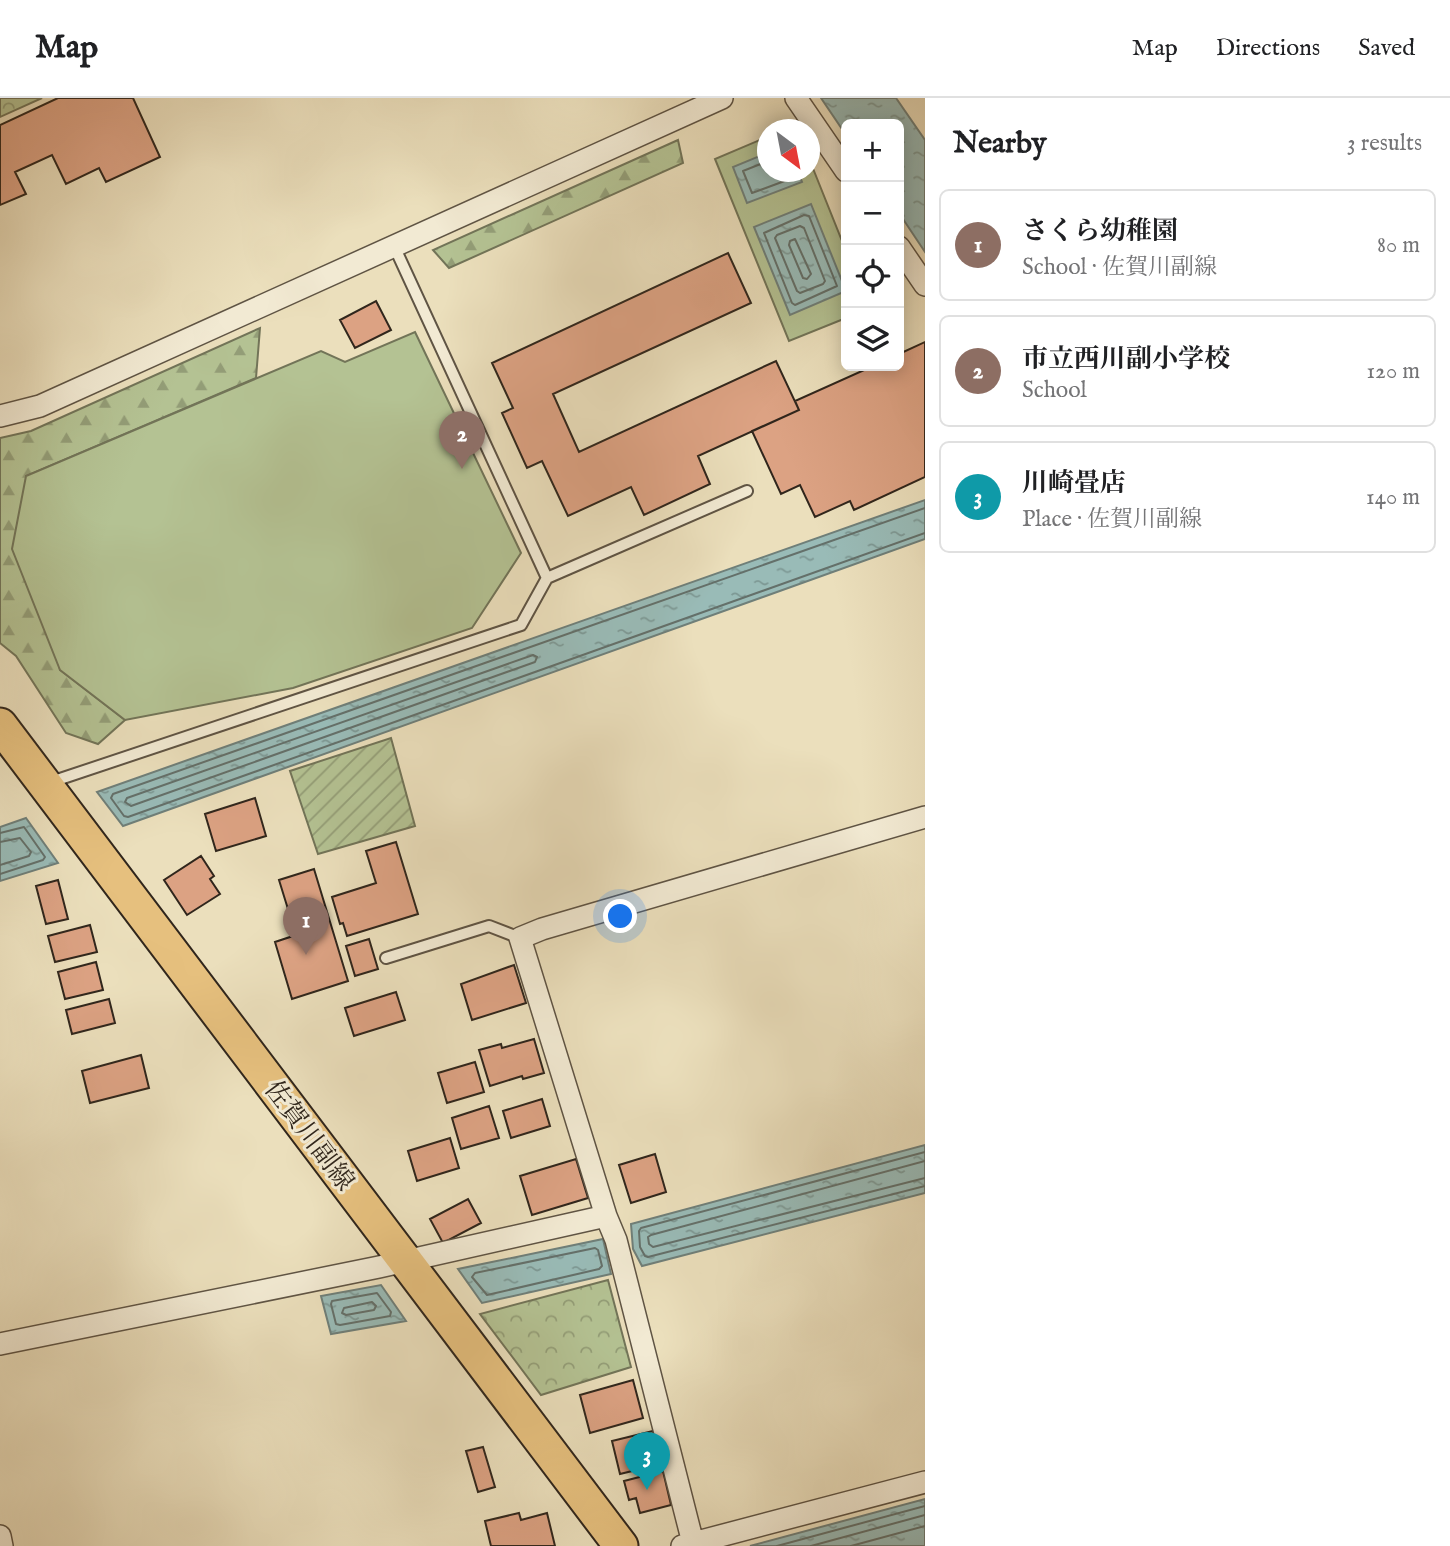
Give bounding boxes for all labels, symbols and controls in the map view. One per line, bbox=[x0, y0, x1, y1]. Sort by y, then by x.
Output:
text: Map bbox=[35, 27, 98, 69]
text: Map bbox=[1132, 33, 1178, 64]
text: Directions bbox=[1216, 33, 1320, 64]
text: Saved bbox=[1358, 33, 1415, 64]
north arrow bbox=[757, 119, 820, 182]
map controls bbox=[841, 119, 904, 371]
button: + bbox=[841, 119, 904, 182]
text: Nearby bbox=[953, 125, 1046, 163]
text: 3 results bbox=[1347, 129, 1422, 158]
button: − bbox=[841, 182, 904, 245]
text: さくら幼稚園 bbox=[1022, 215, 1178, 248]
text: 1 bbox=[974, 231, 982, 260]
text: 80 m bbox=[1377, 231, 1420, 260]
button: locate bbox=[841, 245, 904, 308]
text: School · 佐賀川副線 bbox=[1022, 253, 1217, 282]
button: layers bbox=[841, 308, 904, 371]
text: 市立西川副小学校 bbox=[1022, 343, 1230, 376]
text: 2 bbox=[973, 357, 983, 386]
text: 120 m bbox=[1367, 357, 1420, 386]
text: School bbox=[1022, 376, 1087, 405]
pin: 2 bbox=[439, 411, 485, 469]
text: 川崎畳店 bbox=[1022, 467, 1126, 500]
text: 3 bbox=[974, 483, 982, 512]
text: 140 m bbox=[1366, 483, 1420, 512]
text: Place · 佐賀川副線 bbox=[1022, 505, 1202, 534]
pin: 1 bbox=[283, 897, 329, 955]
your location bbox=[603, 899, 637, 933]
street label: 佐賀川副線 bbox=[257, 1074, 361, 1198]
pin: 3 bbox=[624, 1432, 670, 1490]

